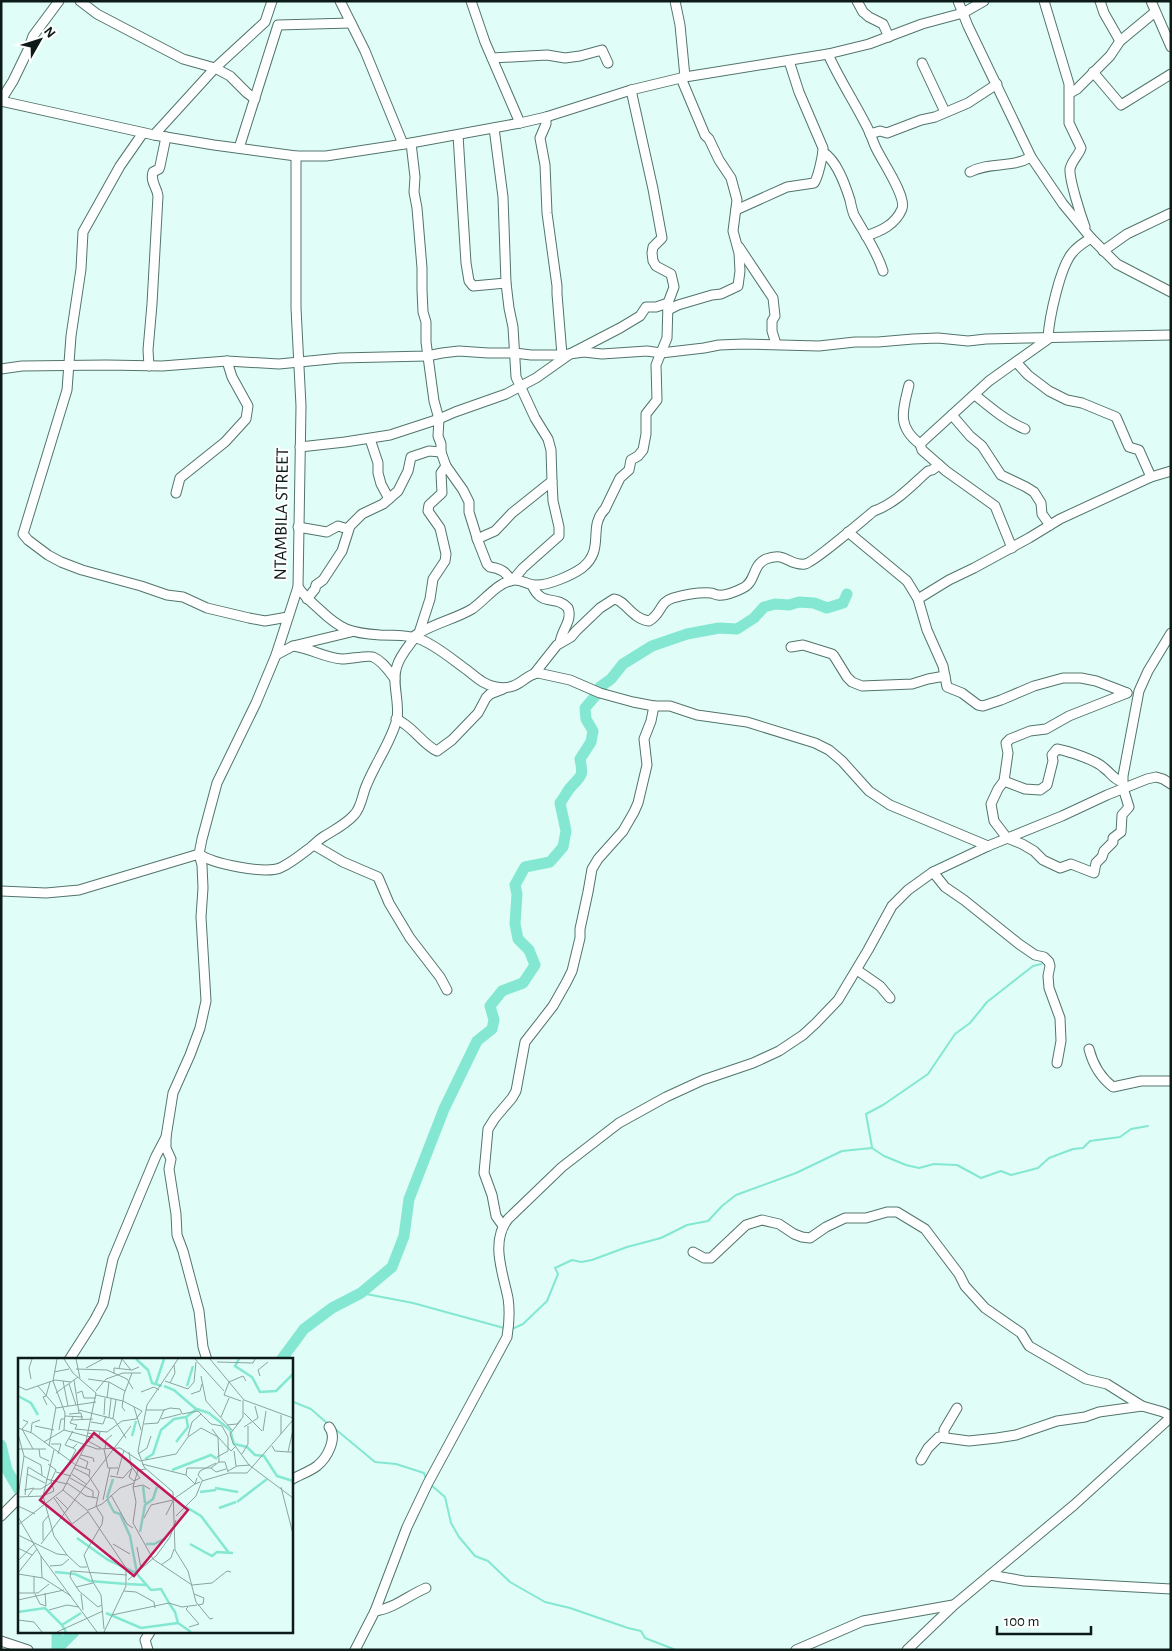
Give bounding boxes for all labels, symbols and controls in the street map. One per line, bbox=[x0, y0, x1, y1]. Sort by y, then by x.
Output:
north arrow bbox=[15, 15, 65, 65]
text: N bbox=[41, 24, 58, 41]
street label: NTAMBILA STREET bbox=[272, 447, 292, 581]
inset map bbox=[18, 1358, 292, 1634]
scale bar bbox=[997, 1604, 1091, 1636]
text: 100 m bbox=[1004, 1614, 1039, 1629]

